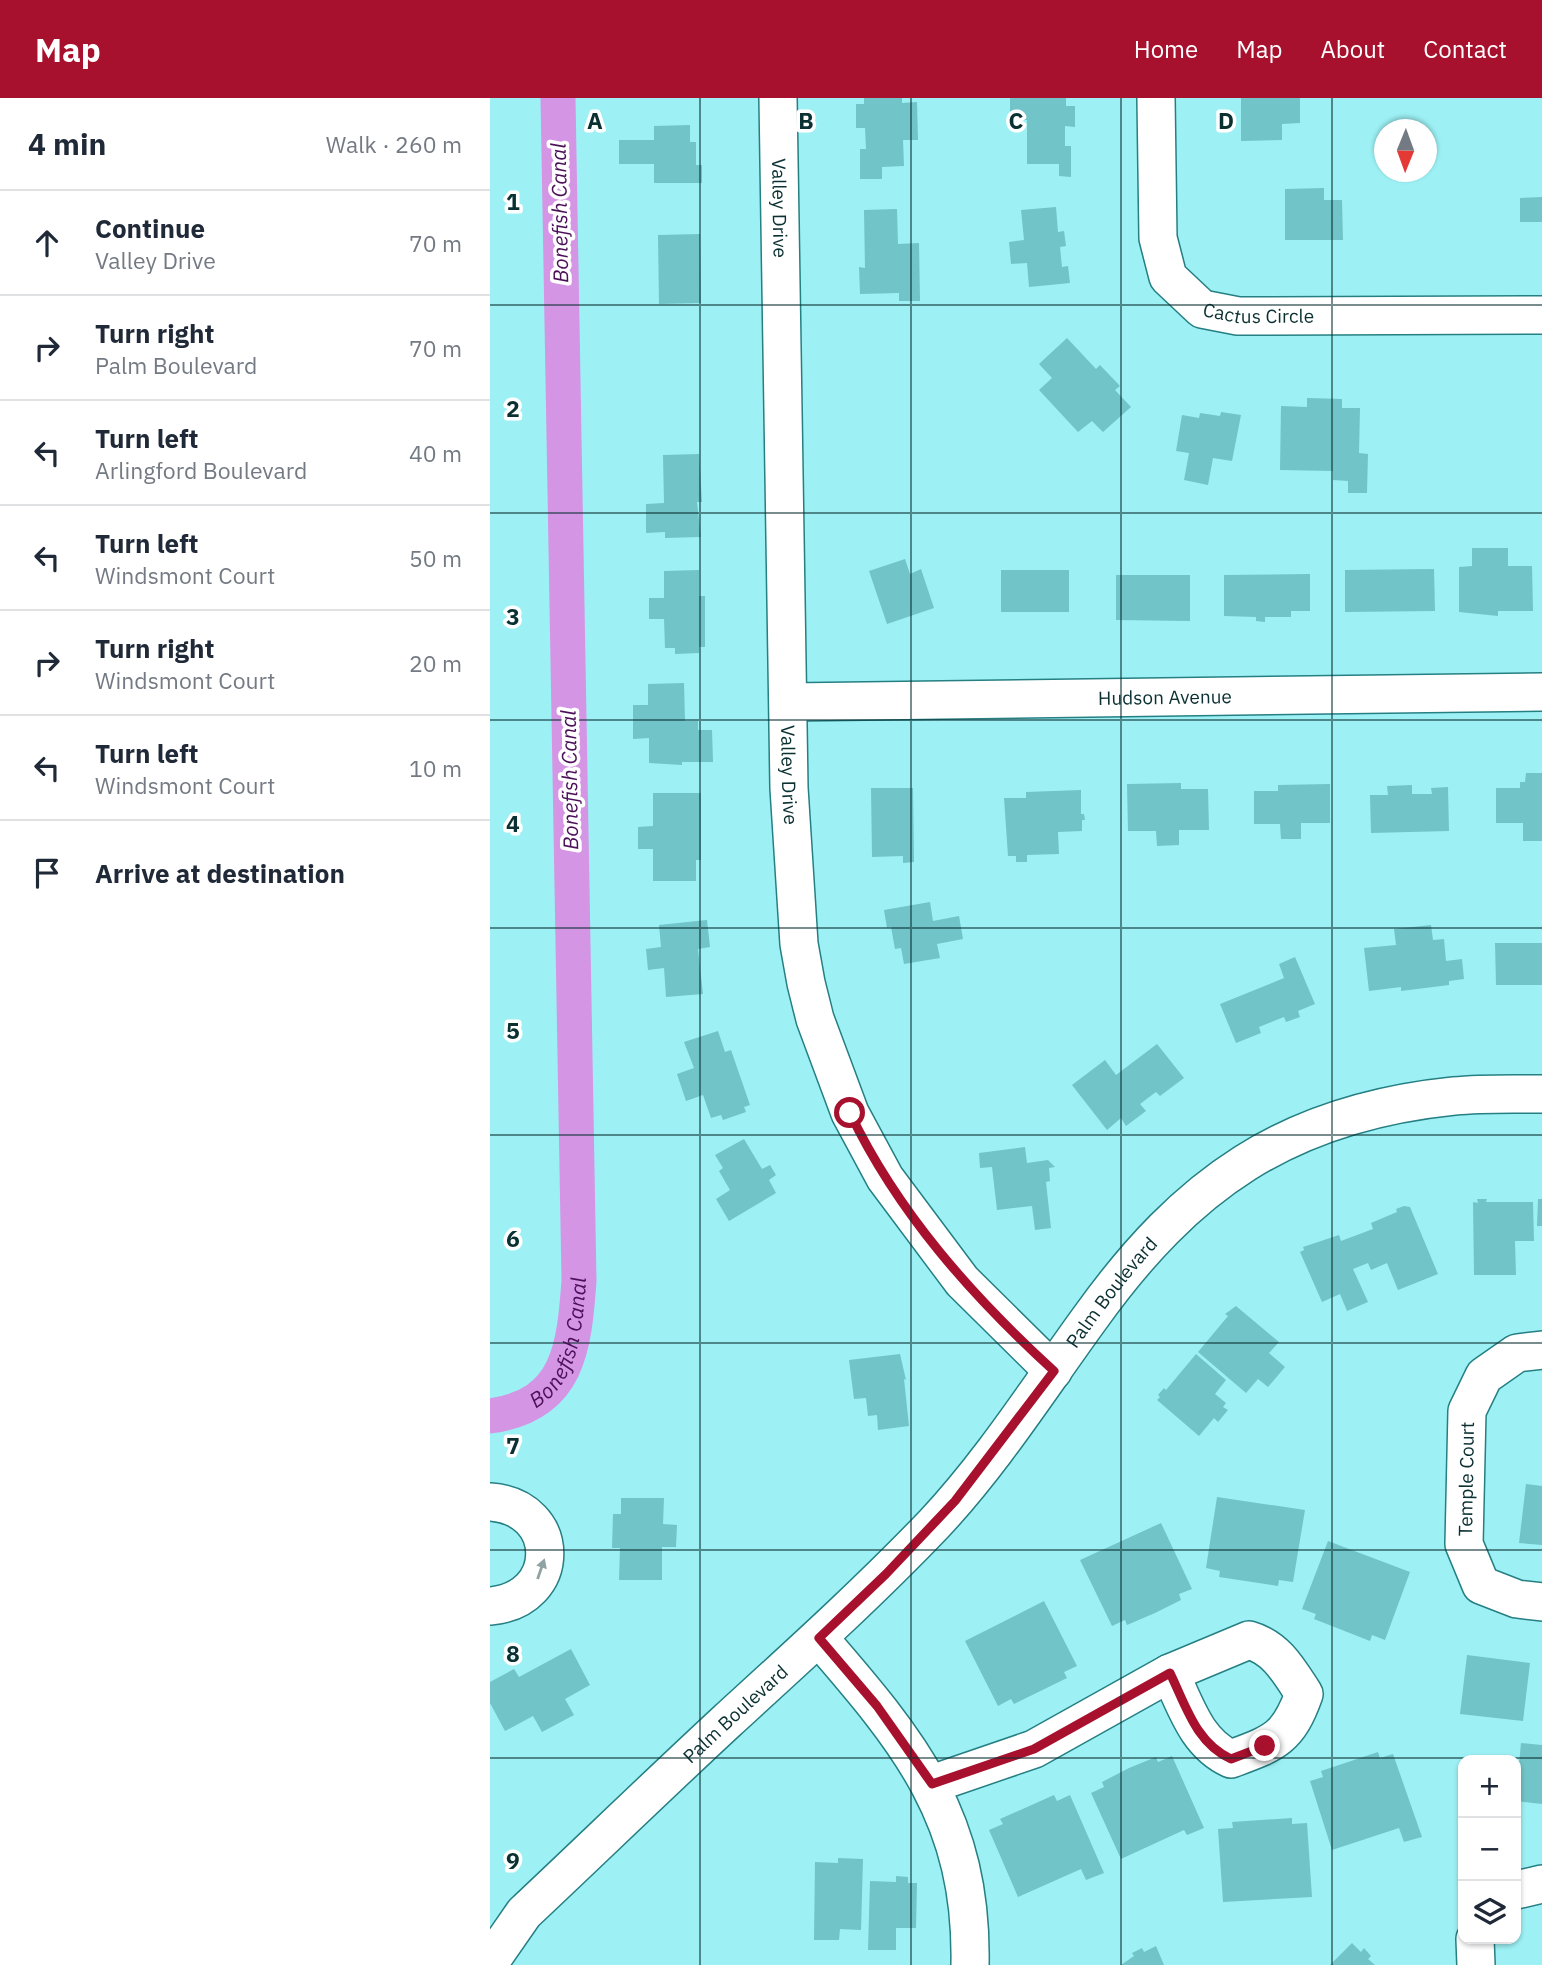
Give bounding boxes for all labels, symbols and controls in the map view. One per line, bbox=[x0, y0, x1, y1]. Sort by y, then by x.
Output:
text: Map bbox=[35, 28, 101, 71]
text: Home bbox=[1134, 33, 1198, 65]
text: Map bbox=[1236, 33, 1282, 65]
text: About bbox=[1320, 33, 1385, 65]
text: Contact bbox=[1423, 33, 1507, 65]
text: A bbox=[587, 105, 603, 135]
text: B bbox=[798, 105, 814, 135]
text: C bbox=[1009, 105, 1024, 135]
text: D bbox=[1218, 105, 1234, 135]
north arrow bbox=[1374, 119, 1437, 182]
text: 4 min bbox=[28, 124, 106, 163]
text: Walk · 260 m bbox=[326, 129, 462, 159]
water label: Bonefish Canal bbox=[544, 142, 574, 283]
street label: Valley Drive bbox=[767, 158, 793, 258]
text: 1 bbox=[506, 186, 520, 216]
text: Continue bbox=[95, 211, 205, 245]
icon: ahead bbox=[28, 224, 66, 262]
text: 70 m bbox=[409, 228, 462, 258]
text: Valley Drive bbox=[95, 245, 216, 275]
street label: Cactus Circle bbox=[1201, 297, 1314, 328]
text: Turn right bbox=[95, 316, 214, 350]
icon: right bbox=[28, 329, 66, 367]
text: 70 m bbox=[409, 333, 462, 363]
text: Palm Boulevard bbox=[95, 350, 257, 380]
text: 2 bbox=[506, 393, 520, 423]
text: Turn left bbox=[95, 421, 198, 455]
icon: left bbox=[28, 434, 66, 472]
text: 40 m bbox=[409, 438, 462, 468]
text: Arlingford Boulevard bbox=[95, 455, 307, 485]
text: Turn left bbox=[95, 526, 198, 560]
icon: left bbox=[28, 539, 66, 577]
text: 50 m bbox=[409, 543, 462, 573]
text: Windsmont Court bbox=[95, 560, 275, 590]
text: 3 bbox=[506, 601, 520, 631]
text: Turn right bbox=[95, 631, 214, 665]
icon: right bbox=[28, 644, 66, 682]
text: 20 m bbox=[409, 648, 462, 678]
text: Windsmont Court bbox=[95, 665, 275, 695]
street label: Hudson Avenue bbox=[1098, 684, 1232, 710]
water label: Bonefish Canal bbox=[554, 709, 584, 850]
street label: Valley Drive bbox=[776, 725, 803, 826]
text: Turn left bbox=[95, 736, 198, 770]
icon: left bbox=[28, 749, 66, 787]
text: 10 m bbox=[409, 753, 462, 783]
text: Windsmont Court bbox=[95, 770, 275, 800]
text: 4 bbox=[506, 808, 520, 838]
icon: arrive bbox=[28, 854, 66, 892]
text: Arrive at destination bbox=[95, 856, 345, 890]
text: 5 bbox=[506, 1015, 520, 1045]
route start bbox=[834, 1097, 865, 1128]
text: 6 bbox=[506, 1223, 520, 1253]
street label: Palm Boulevard bbox=[1061, 1232, 1162, 1352]
water label: Bonefish Canal bbox=[523, 1277, 592, 1414]
street label: Temple Court bbox=[1453, 1421, 1479, 1537]
text: 7 bbox=[506, 1430, 520, 1460]
one-way arrow bbox=[536, 1559, 547, 1580]
text: 8 bbox=[506, 1638, 520, 1668]
street label: Palm Boulevard bbox=[678, 1660, 793, 1768]
route end bbox=[1249, 1730, 1280, 1761]
map controls bbox=[1458, 1755, 1521, 1944]
button: + bbox=[1458, 1755, 1521, 1818]
button: − bbox=[1458, 1818, 1521, 1881]
text: 9 bbox=[506, 1845, 520, 1875]
button: layers bbox=[1458, 1881, 1521, 1944]

